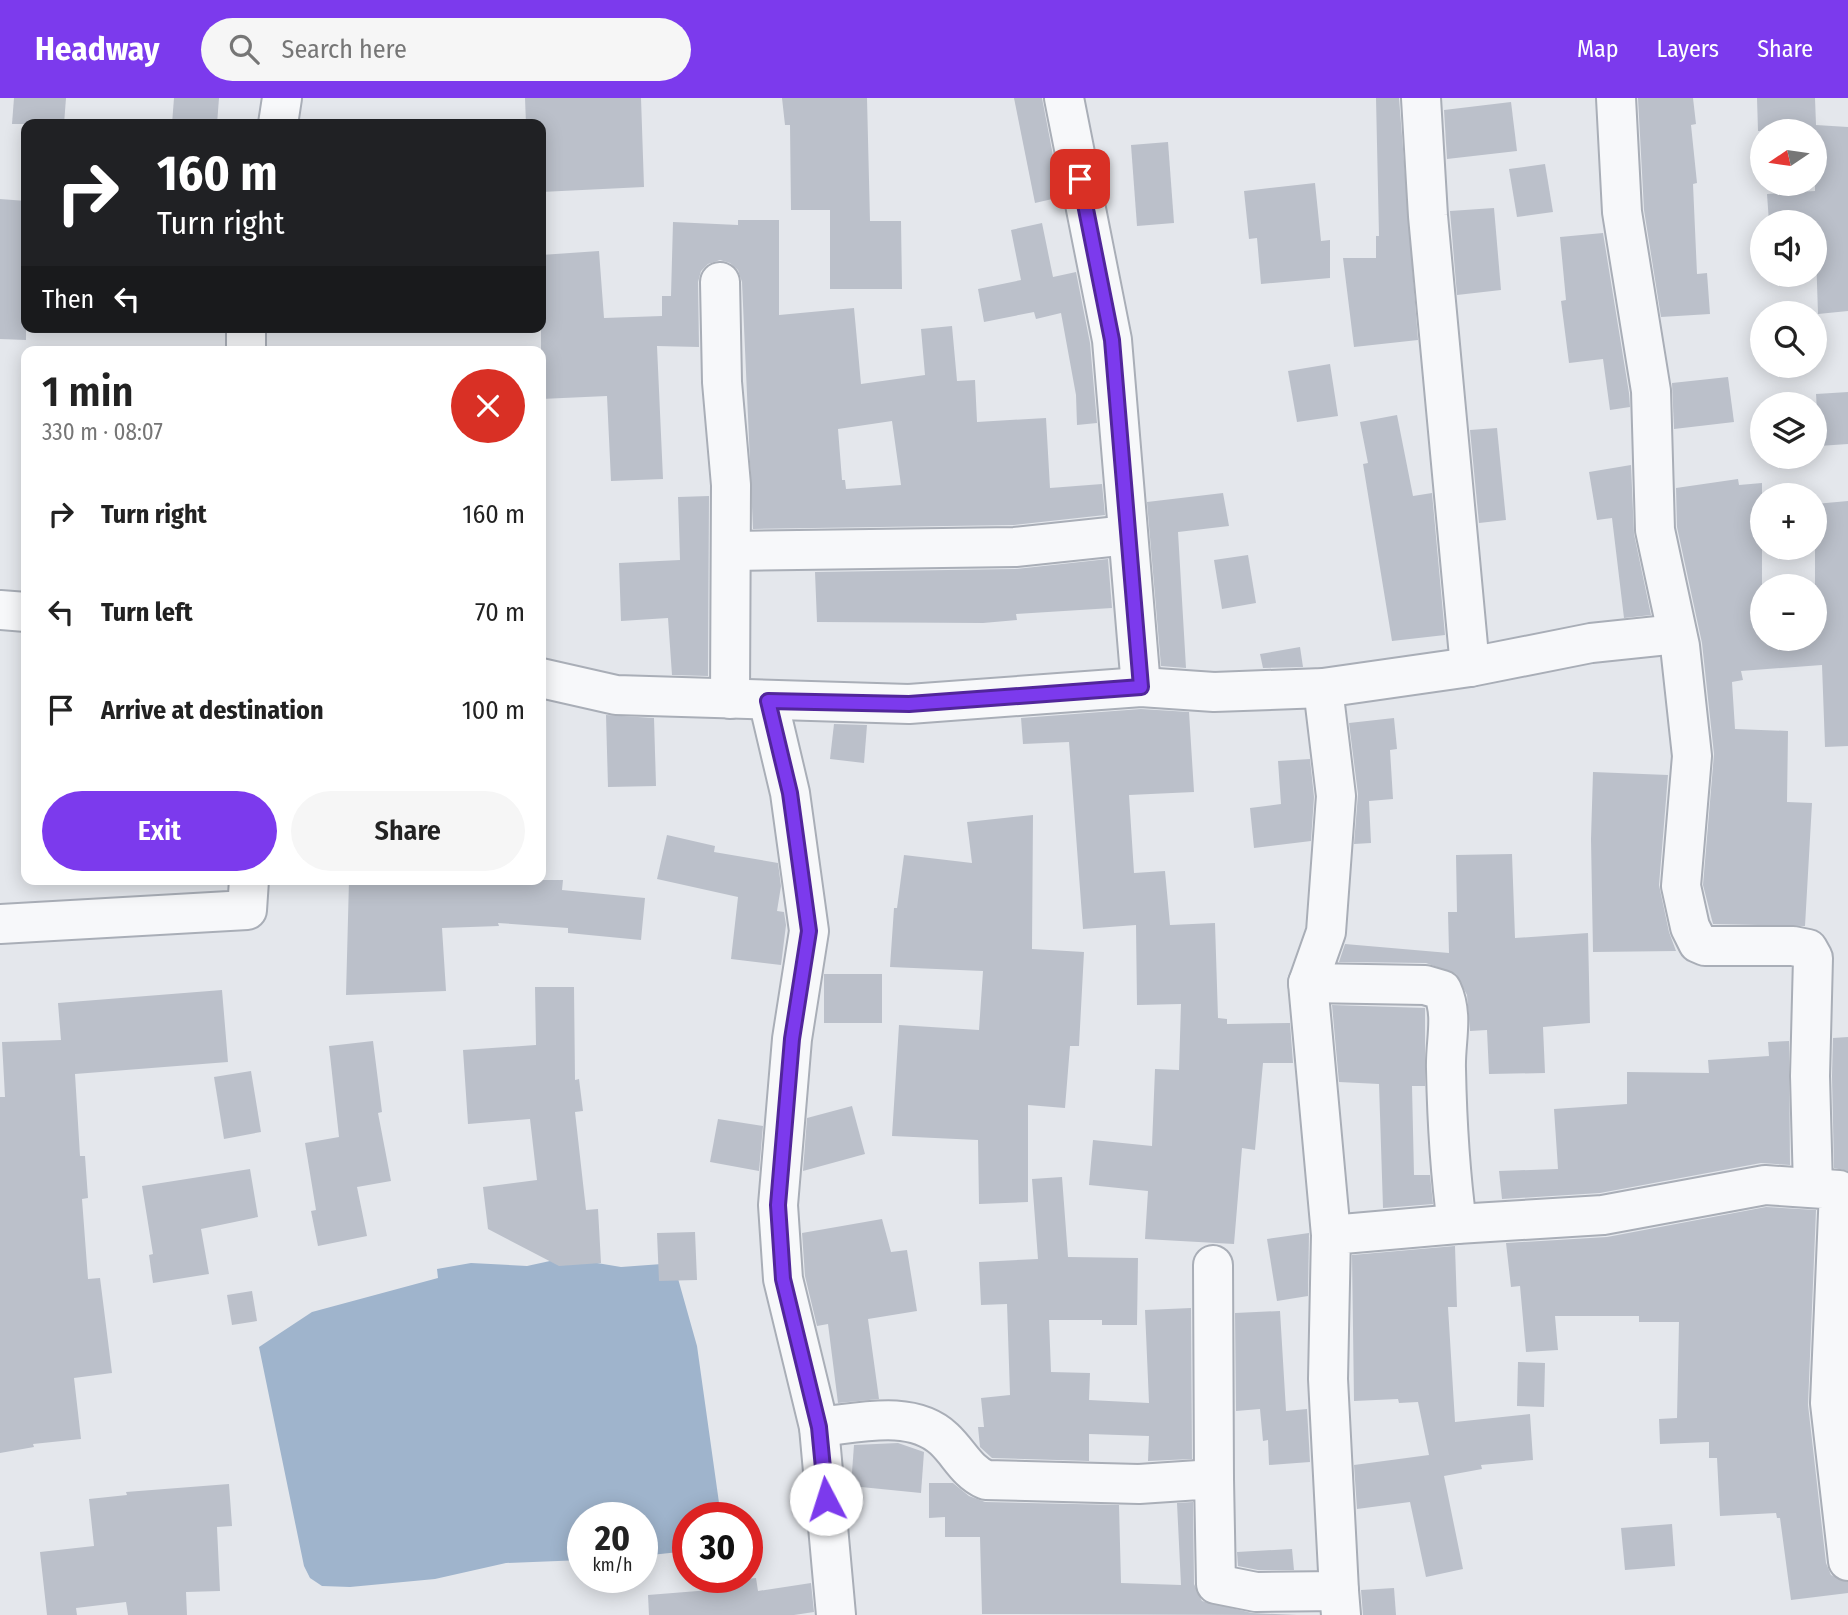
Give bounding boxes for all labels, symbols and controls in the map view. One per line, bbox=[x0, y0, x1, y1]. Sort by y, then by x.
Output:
search box bbox=[201, 18, 691, 81]
text: Headway bbox=[35, 29, 159, 69]
icon: search bbox=[225, 30, 263, 68]
text: Search here bbox=[281, 34, 407, 65]
text: Map bbox=[1577, 35, 1619, 63]
text: Layers bbox=[1657, 35, 1719, 63]
text: Share bbox=[1757, 35, 1813, 63]
north arrow bbox=[1750, 119, 1827, 196]
map controls bbox=[1750, 119, 1827, 651]
text: 160 m bbox=[157, 144, 278, 203]
icon: right bbox=[42, 147, 133, 238]
pin bbox=[1050, 149, 1110, 209]
icon: arrive bbox=[1061, 160, 1099, 198]
text: Turn right bbox=[157, 204, 284, 242]
button: sound bbox=[1750, 210, 1827, 287]
icon: left bbox=[108, 280, 146, 318]
text: Then bbox=[42, 284, 94, 315]
button: search bbox=[1750, 301, 1827, 378]
text: 1 min bbox=[42, 367, 133, 417]
button: close bbox=[451, 369, 525, 443]
button: layers bbox=[1750, 392, 1827, 469]
text: 330 m · 08:07 bbox=[42, 418, 163, 446]
button: + bbox=[1750, 483, 1827, 560]
icon: right bbox=[42, 495, 80, 533]
text: Turn right bbox=[101, 499, 207, 530]
text: 160 m bbox=[462, 499, 525, 530]
button: − bbox=[1750, 574, 1827, 651]
icon: left bbox=[42, 593, 80, 631]
text: Turn left bbox=[101, 597, 193, 628]
text: 70 m bbox=[475, 597, 525, 628]
icon: arrive bbox=[42, 691, 80, 729]
text: Arrive at destination bbox=[101, 695, 324, 726]
text: 100 m bbox=[462, 695, 525, 726]
button: Exit bbox=[42, 791, 277, 871]
button: Share bbox=[291, 791, 525, 871]
position arrow bbox=[789, 1462, 863, 1536]
speed limit sign: 30 bbox=[672, 1502, 763, 1593]
text: 20 bbox=[595, 1517, 630, 1559]
text: km/h bbox=[592, 1554, 633, 1576]

